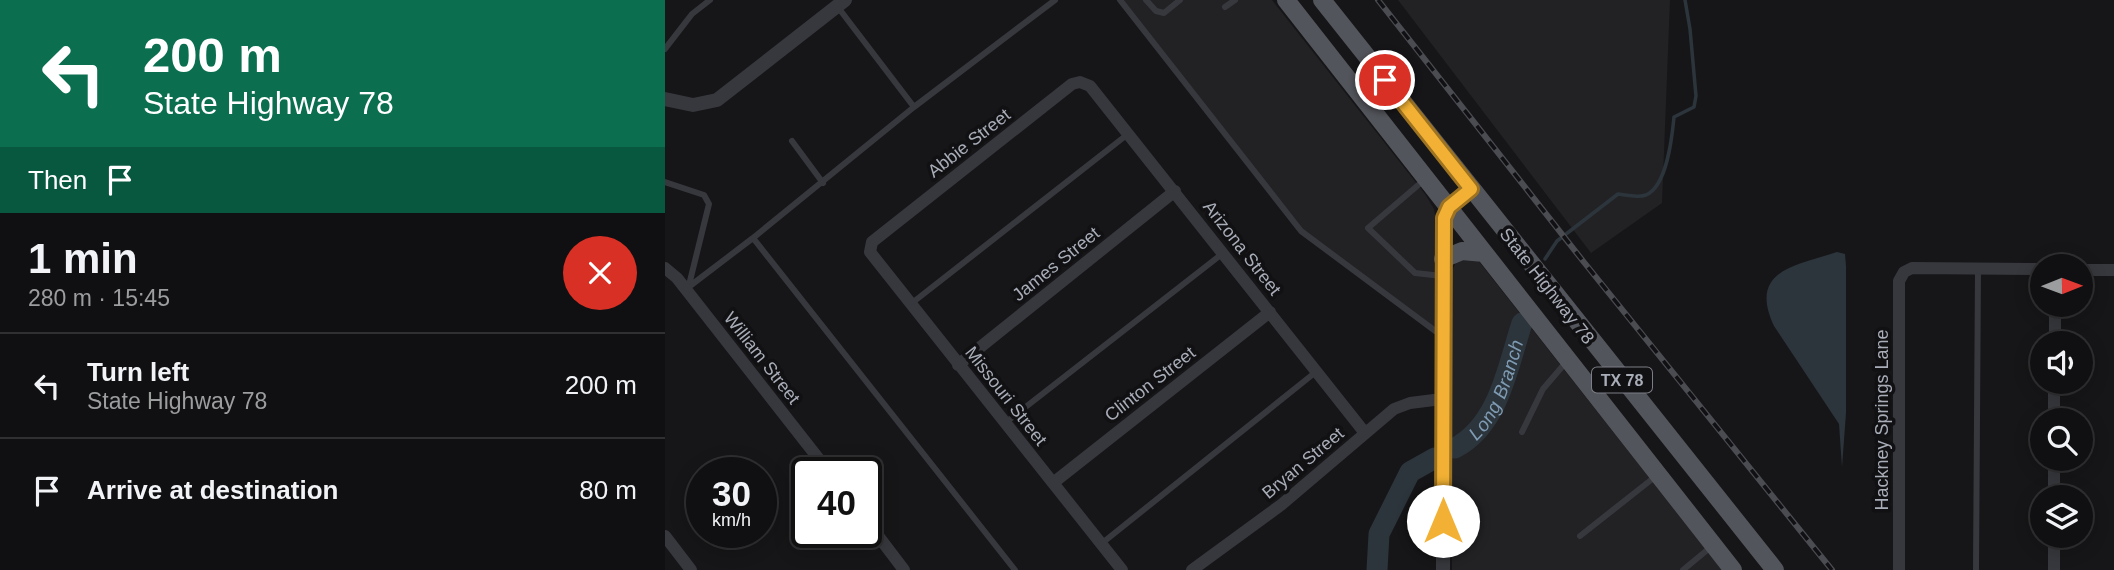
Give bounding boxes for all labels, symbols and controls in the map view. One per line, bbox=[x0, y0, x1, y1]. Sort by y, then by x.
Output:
icon: left bbox=[28, 28, 119, 119]
text: 200 m bbox=[143, 28, 282, 82]
pin bbox=[1355, 50, 1415, 110]
icon: arrive bbox=[1366, 61, 1404, 99]
text: State Highway 78 bbox=[143, 85, 394, 121]
street label: Abbie Street bbox=[924, 105, 1014, 181]
icon: arrive bbox=[101, 161, 139, 199]
text: Then bbox=[28, 165, 87, 195]
street label: Arizona Street bbox=[1199, 197, 1285, 299]
street label: James Street bbox=[1008, 223, 1104, 305]
street label: State Highway 78 bbox=[1496, 224, 1598, 348]
text: 1 min bbox=[28, 235, 138, 282]
button: close bbox=[563, 236, 637, 310]
north arrow bbox=[2030, 254, 2093, 317]
map controls bbox=[2030, 254, 2093, 548]
text: 280 m · 15:45 bbox=[28, 285, 170, 311]
street label: William Street bbox=[720, 308, 804, 408]
street label: Hackney Springs Lane bbox=[1872, 329, 1892, 511]
button: sound bbox=[2030, 331, 2093, 394]
water label: Long Branch bbox=[1464, 337, 1527, 444]
street label: Missouri Street bbox=[961, 343, 1051, 449]
street label: Clinton Street bbox=[1101, 343, 1199, 425]
text: Turn left bbox=[87, 357, 189, 387]
icon: left bbox=[28, 367, 66, 405]
road number: TX 78 bbox=[1592, 368, 1652, 392]
text: 200 m bbox=[565, 370, 637, 400]
text: State Highway 78 bbox=[87, 388, 267, 414]
button: search bbox=[2030, 408, 2093, 471]
street label: Bryan Street bbox=[1258, 423, 1348, 503]
speed limit sign: 40 bbox=[791, 457, 882, 548]
icon: arrive bbox=[28, 472, 66, 510]
text: 30 bbox=[712, 474, 751, 513]
text: Arrive at destination bbox=[87, 475, 338, 505]
text: 80 m bbox=[579, 475, 637, 505]
position arrow bbox=[1406, 484, 1480, 558]
button: layers bbox=[2030, 485, 2093, 548]
text: km/h bbox=[712, 510, 751, 530]

